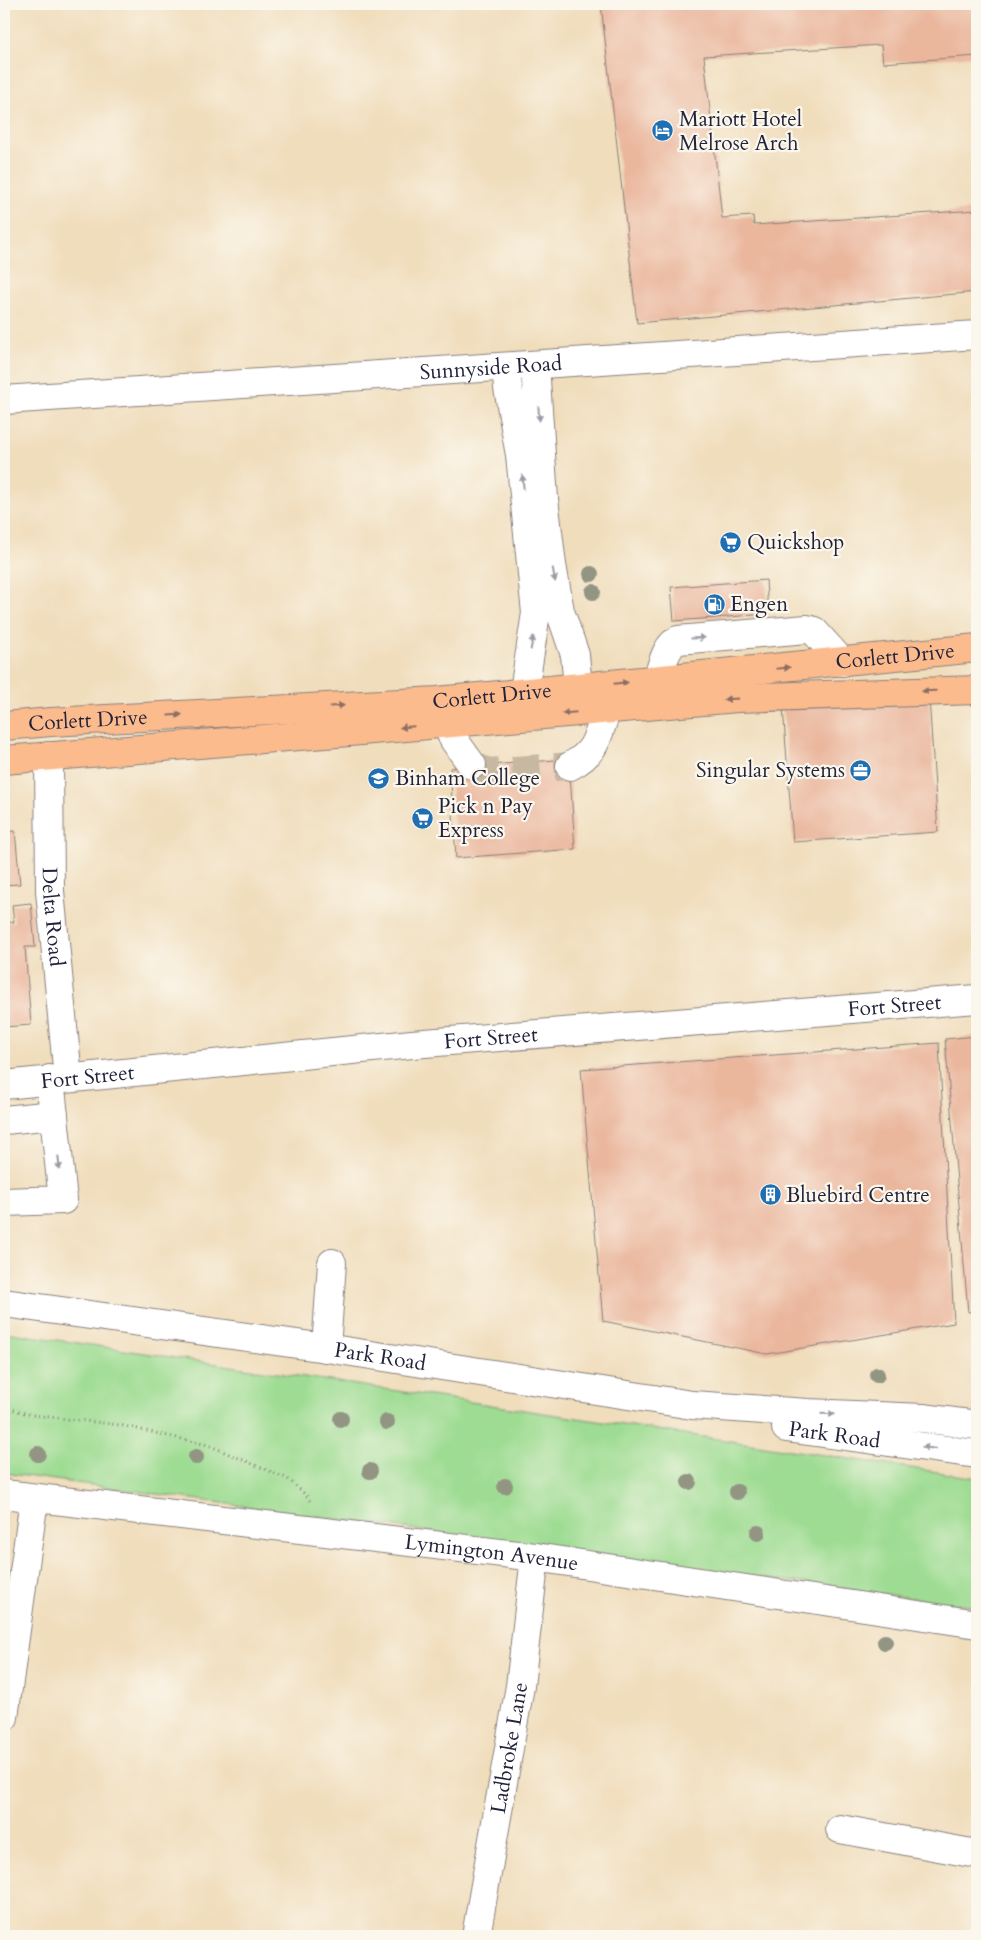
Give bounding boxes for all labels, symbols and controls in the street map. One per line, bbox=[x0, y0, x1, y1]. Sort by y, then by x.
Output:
place label: Mariott Hotel Melrose Arch bbox=[679, 105, 802, 158]
hotel icon: Mariott Hotel Melrose Arch bbox=[651, 119, 675, 143]
street label: Sunnyside Road bbox=[419, 348, 563, 387]
one-way arrow bbox=[535, 406, 543, 422]
one-way arrow bbox=[518, 473, 526, 489]
place label: Quickshop bbox=[747, 528, 844, 557]
supermarket icon: Quickshop bbox=[719, 530, 743, 554]
one-way arrow bbox=[550, 568, 558, 583]
place label: Engen bbox=[730, 590, 788, 619]
fuel station icon: Engen bbox=[702, 592, 726, 616]
one-way arrow bbox=[690, 634, 706, 642]
one-way arrow bbox=[528, 635, 536, 651]
street label: Corlett Drive bbox=[834, 636, 956, 676]
one-way arrow bbox=[775, 663, 791, 671]
street label: Corlett Drive bbox=[431, 675, 553, 716]
one-way arrow bbox=[613, 679, 629, 687]
one-way arrow bbox=[920, 688, 936, 696]
one-way arrow bbox=[723, 695, 739, 703]
street label: Corlett Drive bbox=[27, 702, 148, 738]
one-way arrow bbox=[329, 702, 345, 710]
one-way arrow bbox=[561, 709, 577, 717]
one-way arrow bbox=[167, 710, 183, 718]
one-way arrow bbox=[399, 723, 415, 731]
place label: Singular Systems bbox=[696, 756, 845, 785]
office icon: Singular Systems bbox=[849, 758, 873, 782]
place label: Binham College bbox=[395, 764, 540, 793]
school or university icon: Binham College bbox=[367, 766, 391, 790]
place label: Pick n Pay Express bbox=[438, 792, 533, 845]
supermarket icon: Pick n Pay Express bbox=[410, 806, 434, 830]
street label: Delta Road bbox=[35, 867, 72, 968]
street label: Fort Street bbox=[846, 987, 943, 1024]
street label: Fort Street bbox=[443, 1020, 539, 1056]
street label: Fort Street bbox=[39, 1057, 136, 1096]
one-way arrow bbox=[55, 1156, 63, 1172]
place label: Bluebird Centre bbox=[786, 1181, 930, 1210]
building icon: Bluebird Centre bbox=[758, 1183, 782, 1207]
street label: Park Road bbox=[332, 1335, 428, 1378]
one-way arrow bbox=[820, 1411, 836, 1419]
street label: Park Road bbox=[787, 1414, 882, 1455]
one-way arrow bbox=[921, 1443, 937, 1451]
street label: Lymington Avenue bbox=[403, 1527, 580, 1578]
street label: Ladbroke Lane bbox=[483, 1680, 535, 1816]

